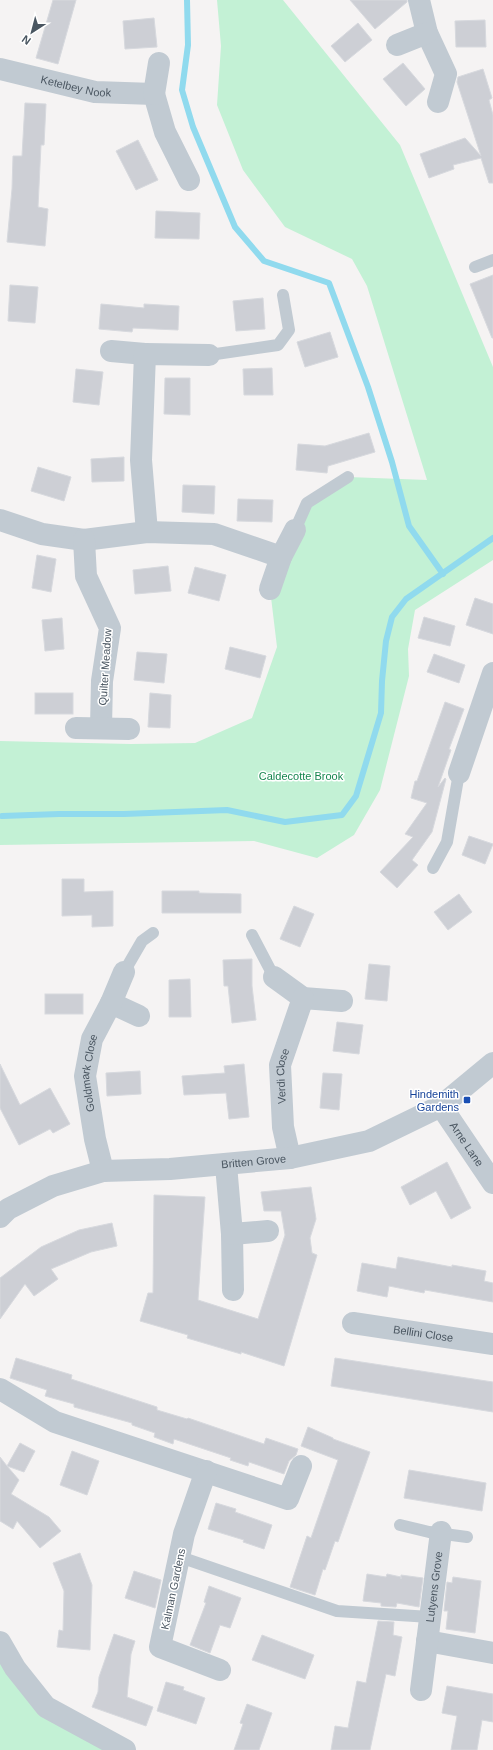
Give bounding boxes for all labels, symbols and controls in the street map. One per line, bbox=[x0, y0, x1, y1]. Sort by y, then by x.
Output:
north arrow bbox=[12, 12, 52, 52]
text: N bbox=[19, 33, 33, 47]
street label: Ketelbey Nook bbox=[40, 73, 112, 99]
street label: Quilter Meadow bbox=[96, 628, 114, 706]
park label: Caldecotte Brook bbox=[259, 770, 344, 782]
street label: Goldmark Close bbox=[79, 1032, 100, 1113]
street label: Verdi Close bbox=[274, 1047, 291, 1104]
place label: Hindemith Gardens bbox=[409, 1088, 459, 1113]
marker: Hindemith Gardens bbox=[462, 1095, 472, 1105]
street label: Arne Lane bbox=[448, 1120, 486, 1169]
street label: Britten Grove bbox=[221, 1152, 286, 1170]
street label: Bellini Close bbox=[392, 1323, 454, 1344]
street label: Kalman Gardens bbox=[159, 1547, 188, 1631]
street label: Lutyens Grove bbox=[424, 1551, 445, 1623]

